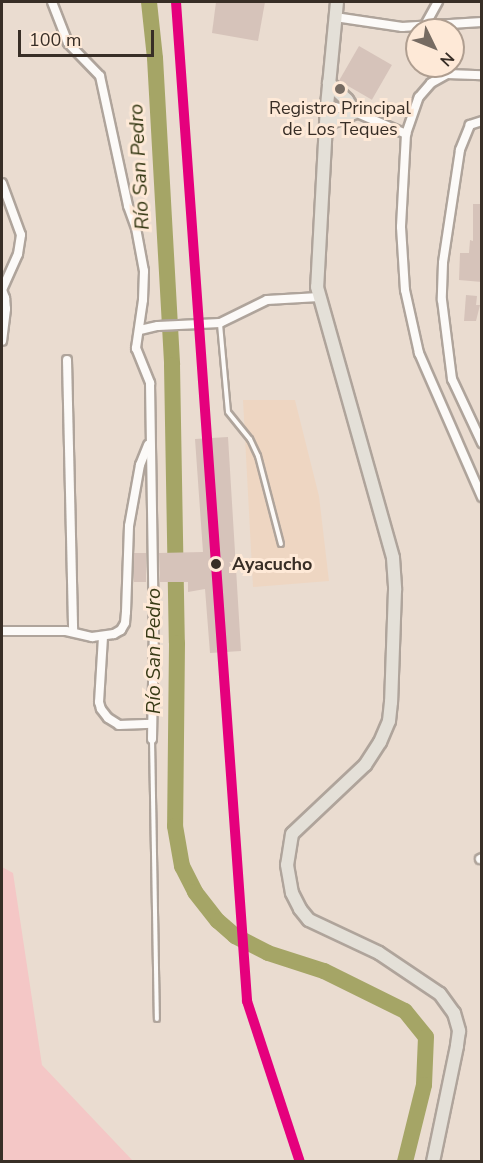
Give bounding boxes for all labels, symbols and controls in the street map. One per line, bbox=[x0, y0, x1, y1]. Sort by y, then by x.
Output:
scale bar bbox=[21, 18, 158, 56]
north arrow bbox=[405, 18, 465, 78]
text: 100 m bbox=[29, 28, 81, 52]
text: N bbox=[435, 47, 459, 71]
marker: Registro Principal de Los Teques bbox=[333, 82, 347, 96]
place label: Registro Principal de Los Teques bbox=[269, 98, 411, 140]
water label: Río San Pedro bbox=[124, 103, 154, 231]
marker: Ayacucho bbox=[205, 553, 227, 575]
place label: Ayacucho bbox=[232, 553, 312, 575]
water label: Río San Pedro bbox=[141, 588, 165, 714]

